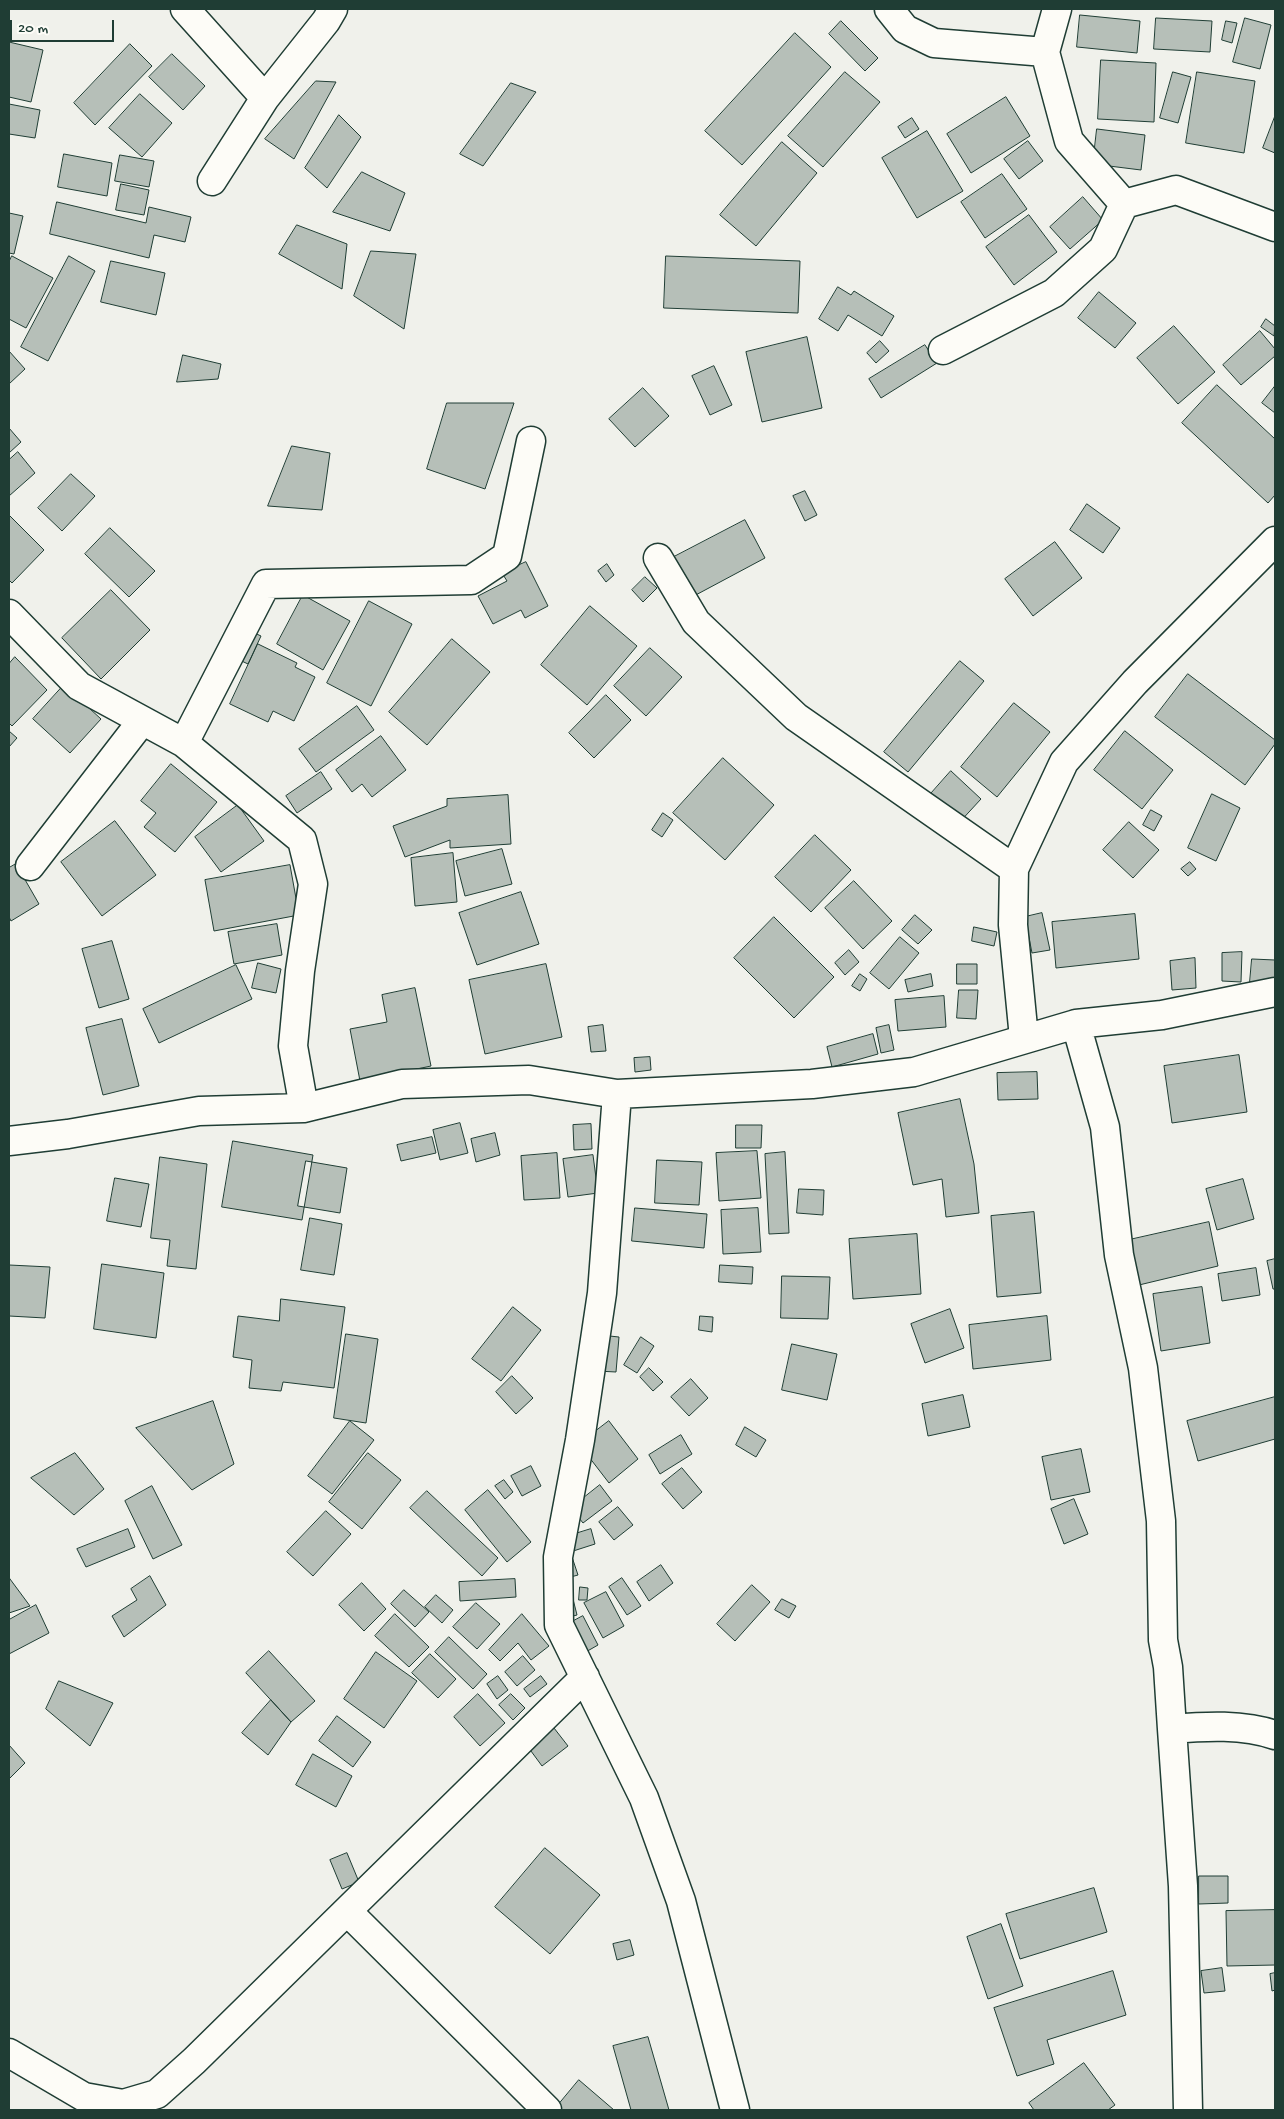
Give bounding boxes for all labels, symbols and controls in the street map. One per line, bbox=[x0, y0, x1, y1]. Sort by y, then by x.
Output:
scale bar bbox=[12, 10, 116, 42]
text: 20 m bbox=[18, 20, 48, 38]

